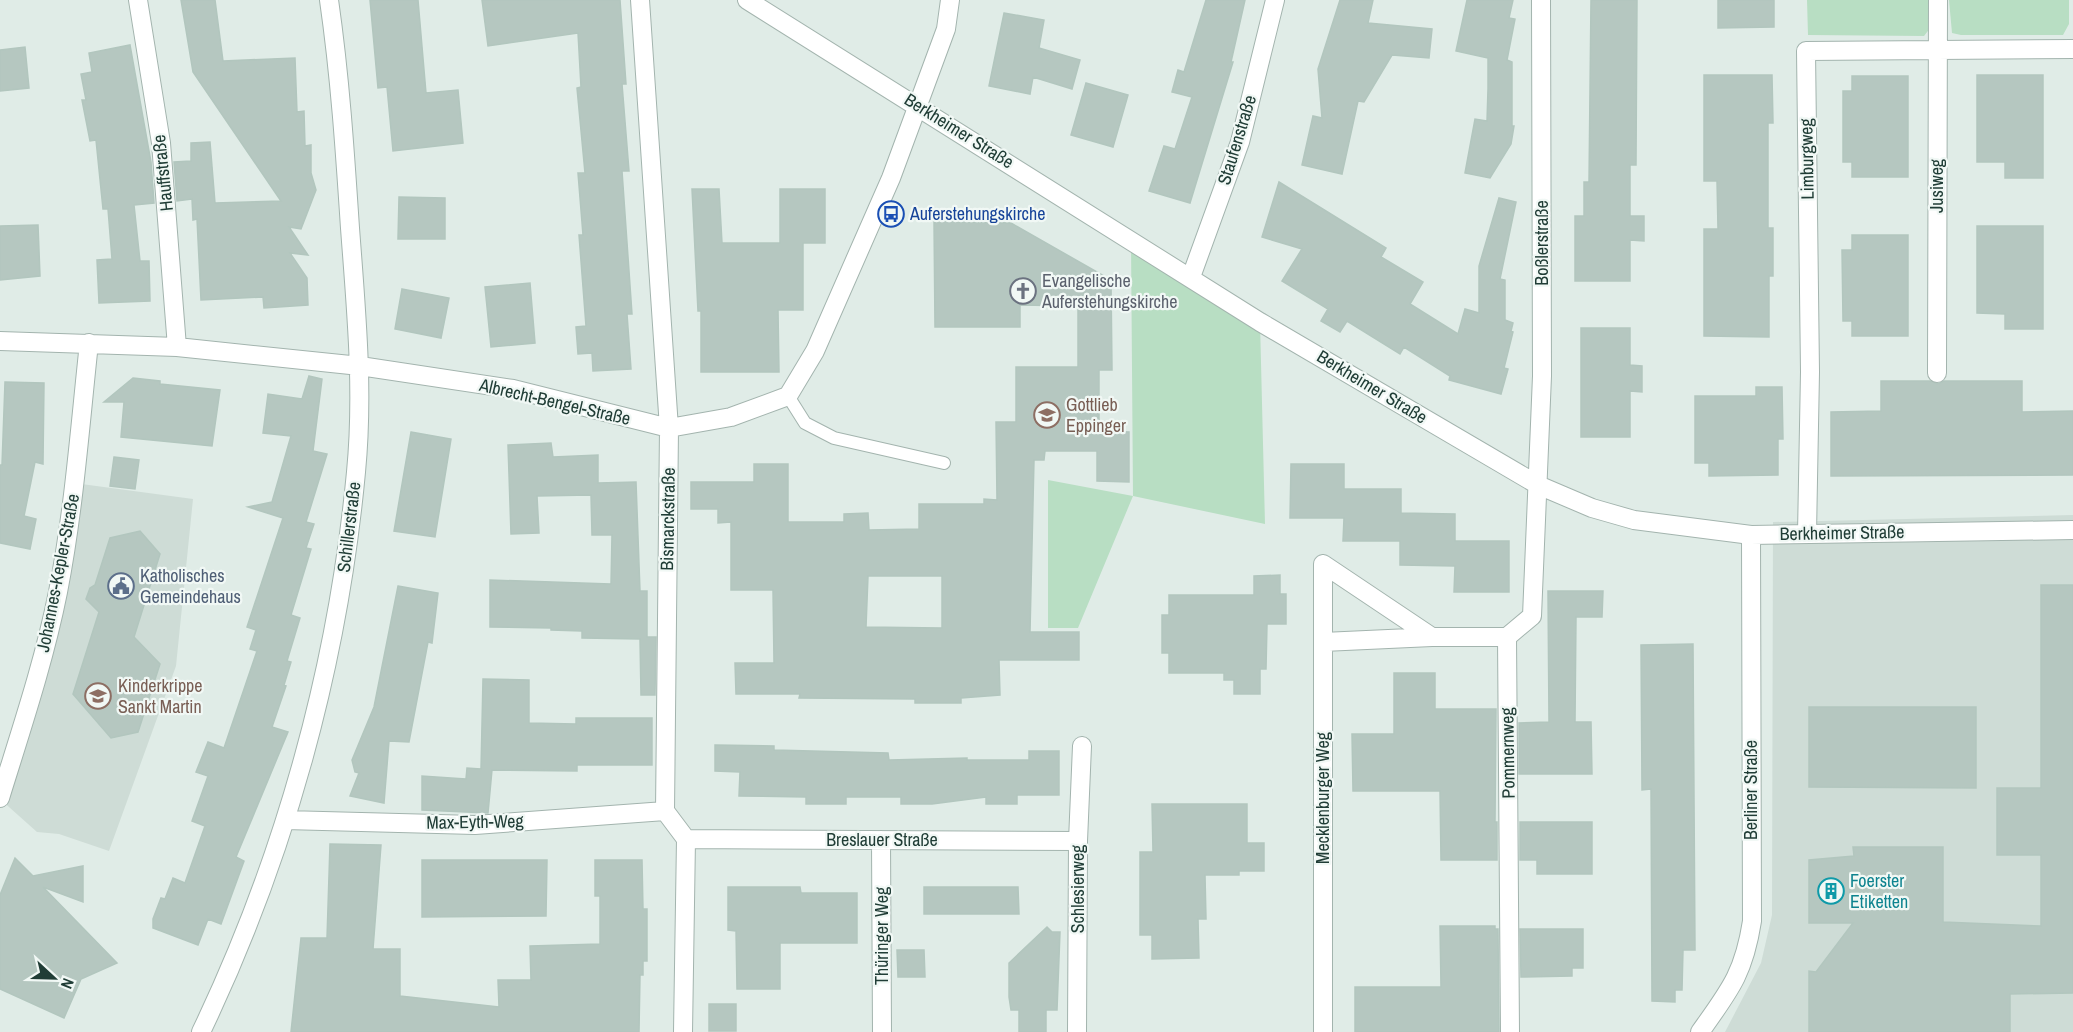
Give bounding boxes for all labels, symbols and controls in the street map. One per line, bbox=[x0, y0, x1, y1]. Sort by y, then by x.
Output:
street label: Berkheimer Straße bbox=[900, 87, 1019, 174]
street label: Staufenstraße bbox=[1211, 92, 1262, 188]
street label: Limburgweg bbox=[1793, 117, 1820, 200]
street label: Hauffstraße bbox=[146, 134, 179, 213]
street label: Jusiweg bbox=[1924, 158, 1949, 213]
bus stop icon: Auferstehungskirche bbox=[876, 199, 906, 229]
street label: Boßlerstraße bbox=[1529, 200, 1554, 286]
place label: Auferstehungskirche bbox=[909, 201, 1045, 226]
place label: Evangelische Auferstehungskirche bbox=[1041, 268, 1177, 314]
church icon: Evangelische Auferstehungskirche bbox=[1008, 276, 1038, 306]
street label: Berkheimer Straße bbox=[1312, 344, 1432, 429]
street label: Albrecht-Bengel-Straße bbox=[476, 372, 633, 431]
place label: Gottlieb Eppinger bbox=[1066, 392, 1126, 438]
school or university icon: Gottlieb Eppinger bbox=[1032, 400, 1062, 430]
street label: Bismarckstraße bbox=[654, 467, 681, 571]
street label: Schillerstraße bbox=[331, 480, 366, 574]
street label: Johannes-Kepler-Straße bbox=[30, 492, 85, 654]
street label: Berkheimer Straße bbox=[1779, 519, 1905, 546]
place label: Katholisches Gemeindehaus bbox=[140, 563, 241, 609]
public building icon: Katholisches Gemeindehaus bbox=[106, 571, 136, 601]
place label: Kinderkrippe Sankt Martin bbox=[118, 673, 203, 719]
school or university icon: Kinderkrippe Sankt Martin bbox=[83, 681, 113, 711]
street label: Pommernweg bbox=[1494, 706, 1521, 799]
street label: Mecklenburger Weg bbox=[1310, 731, 1335, 864]
street label: Berliner Straße bbox=[1738, 740, 1763, 840]
street label: Max-Eyth-Weg bbox=[426, 808, 525, 835]
street label: Breslauer Straße bbox=[826, 827, 938, 852]
street label: Schlesierweg bbox=[1065, 844, 1090, 933]
place label: Foerster Etiketten bbox=[1850, 868, 1908, 914]
building icon: Foerster Etiketten bbox=[1816, 876, 1846, 906]
street label: Thüringer Weg bbox=[869, 886, 894, 985]
north arrow bbox=[24, 948, 84, 1008]
text: N bbox=[56, 975, 80, 992]

